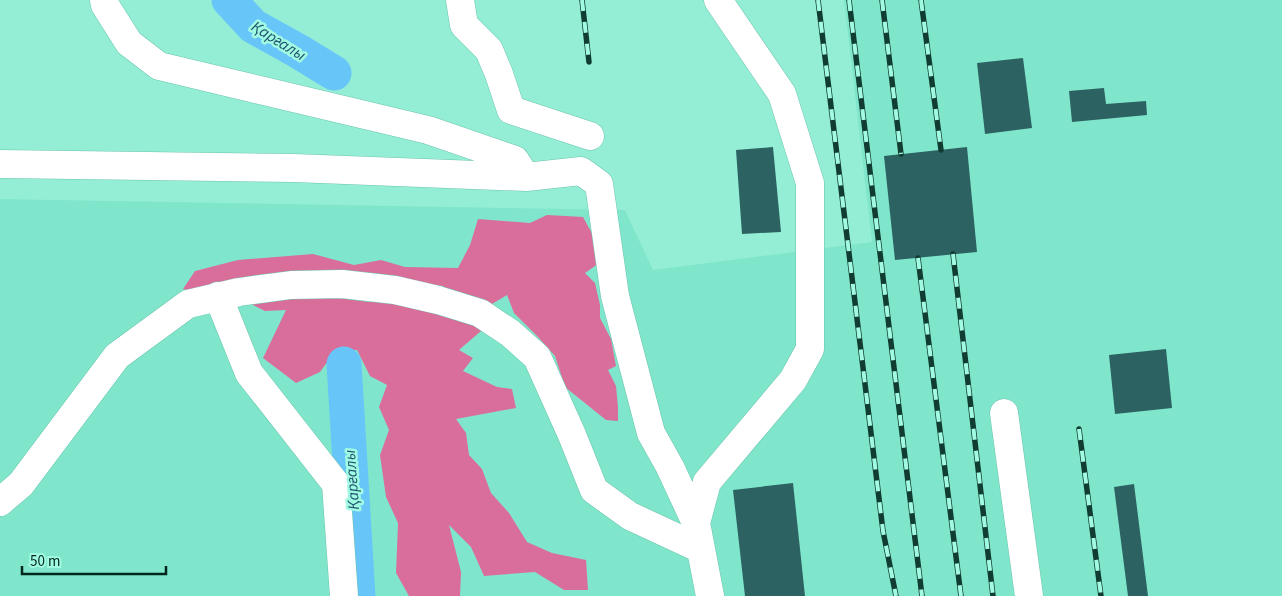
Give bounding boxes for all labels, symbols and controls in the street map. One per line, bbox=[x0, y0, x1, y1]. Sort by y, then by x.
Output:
water label: Қарғалы bbox=[247, 16, 310, 66]
water label: Қарғалы bbox=[339, 449, 365, 511]
scale bar bbox=[22, 544, 166, 576]
text: 50 m bbox=[30, 551, 60, 572]

